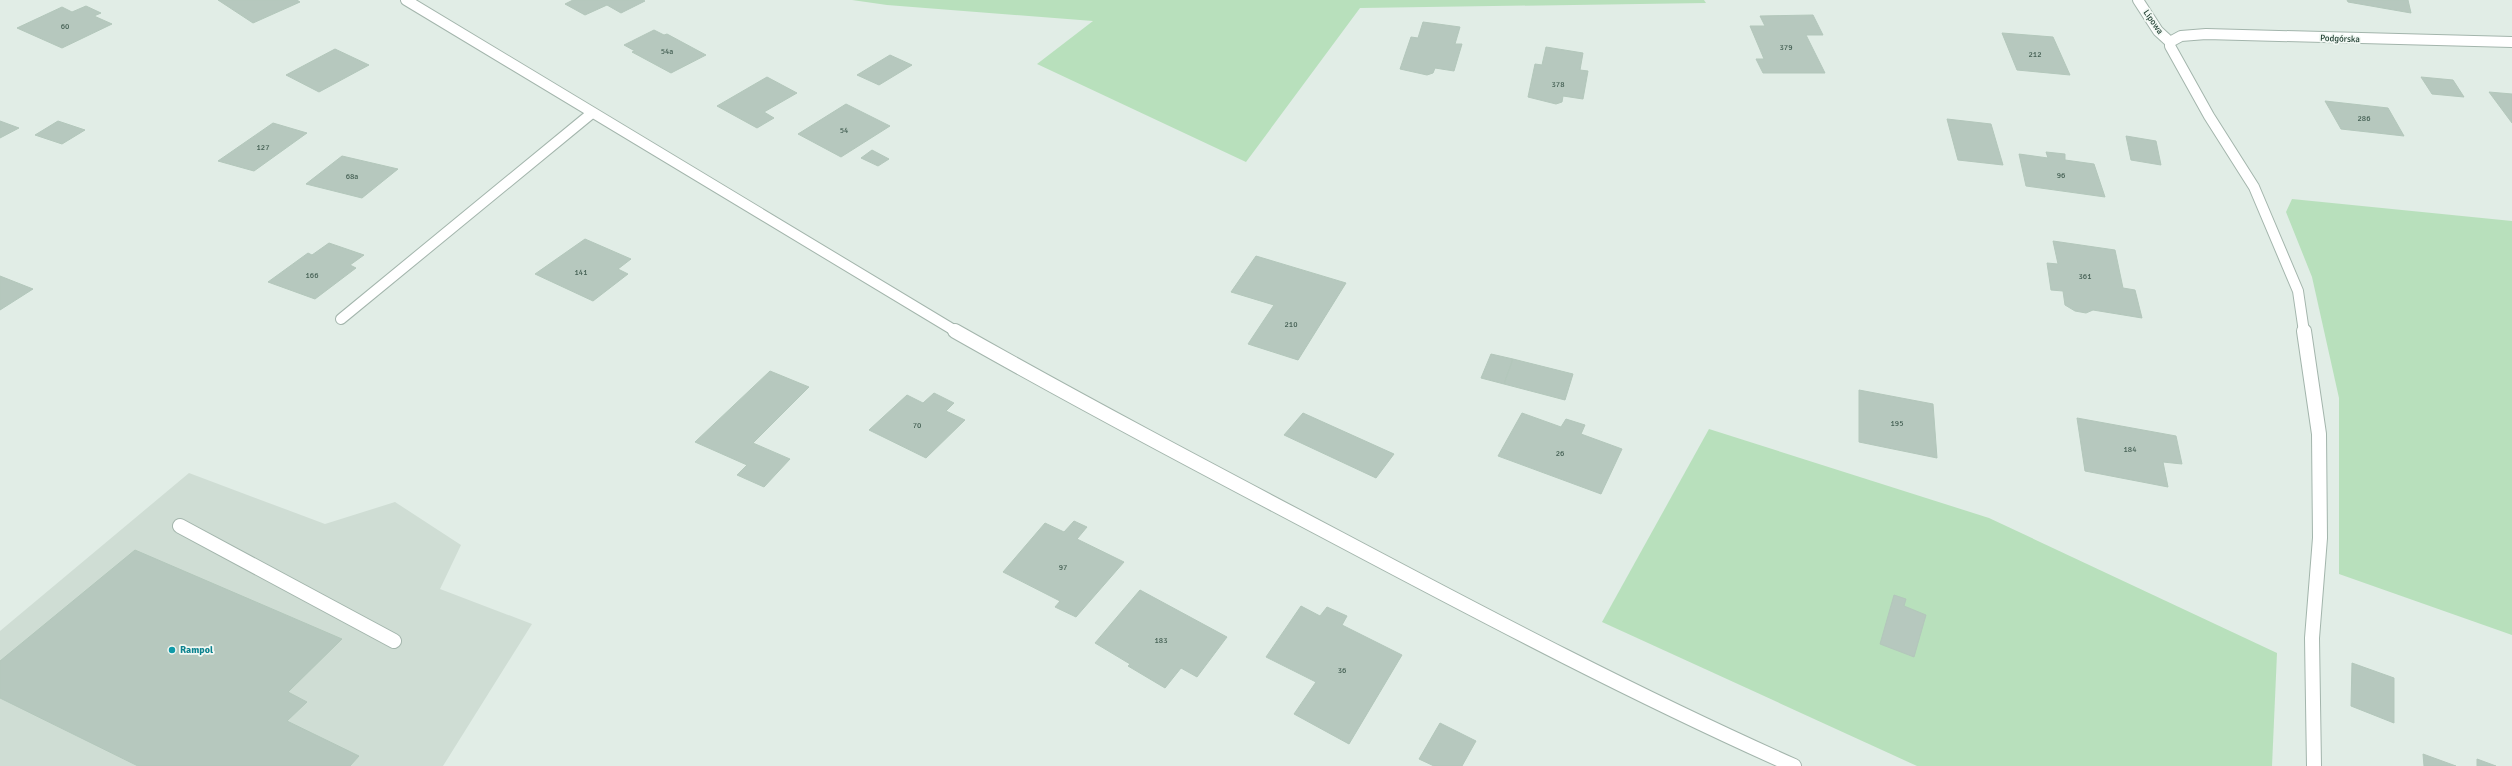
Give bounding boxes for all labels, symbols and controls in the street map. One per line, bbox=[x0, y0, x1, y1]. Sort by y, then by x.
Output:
street label: Lipowa bbox=[2141, 8, 2166, 37]
house number: 60 bbox=[61, 21, 69, 31]
street label: Podgórska bbox=[2320, 33, 2361, 45]
house number: 379 bbox=[1780, 42, 1792, 52]
house number: 54a bbox=[661, 46, 673, 56]
house number: 212 bbox=[2029, 49, 2041, 59]
house number: 378 bbox=[1552, 79, 1564, 89]
house number: 286 bbox=[2358, 113, 2370, 123]
house number: 54 bbox=[840, 125, 849, 135]
house number: 127 bbox=[257, 142, 269, 152]
house number: 96 bbox=[2057, 170, 2065, 180]
house number: 68a bbox=[346, 171, 358, 181]
house number: 141 bbox=[575, 267, 587, 277]
house number: 166 bbox=[306, 270, 318, 280]
house number: 361 bbox=[2079, 271, 2091, 281]
house number: 210 bbox=[1285, 319, 1297, 329]
house number: 195 bbox=[1891, 418, 1903, 428]
house number: 70 bbox=[913, 420, 921, 430]
house number: 184 bbox=[2124, 444, 2137, 454]
house number: 26 bbox=[1556, 448, 1564, 458]
house number: 97 bbox=[1059, 562, 1067, 572]
house number: 183 bbox=[1155, 635, 1167, 645]
place label: Rampol bbox=[180, 644, 213, 656]
marker: Rampol bbox=[167, 645, 177, 655]
house number: 36 bbox=[1338, 665, 1346, 675]

